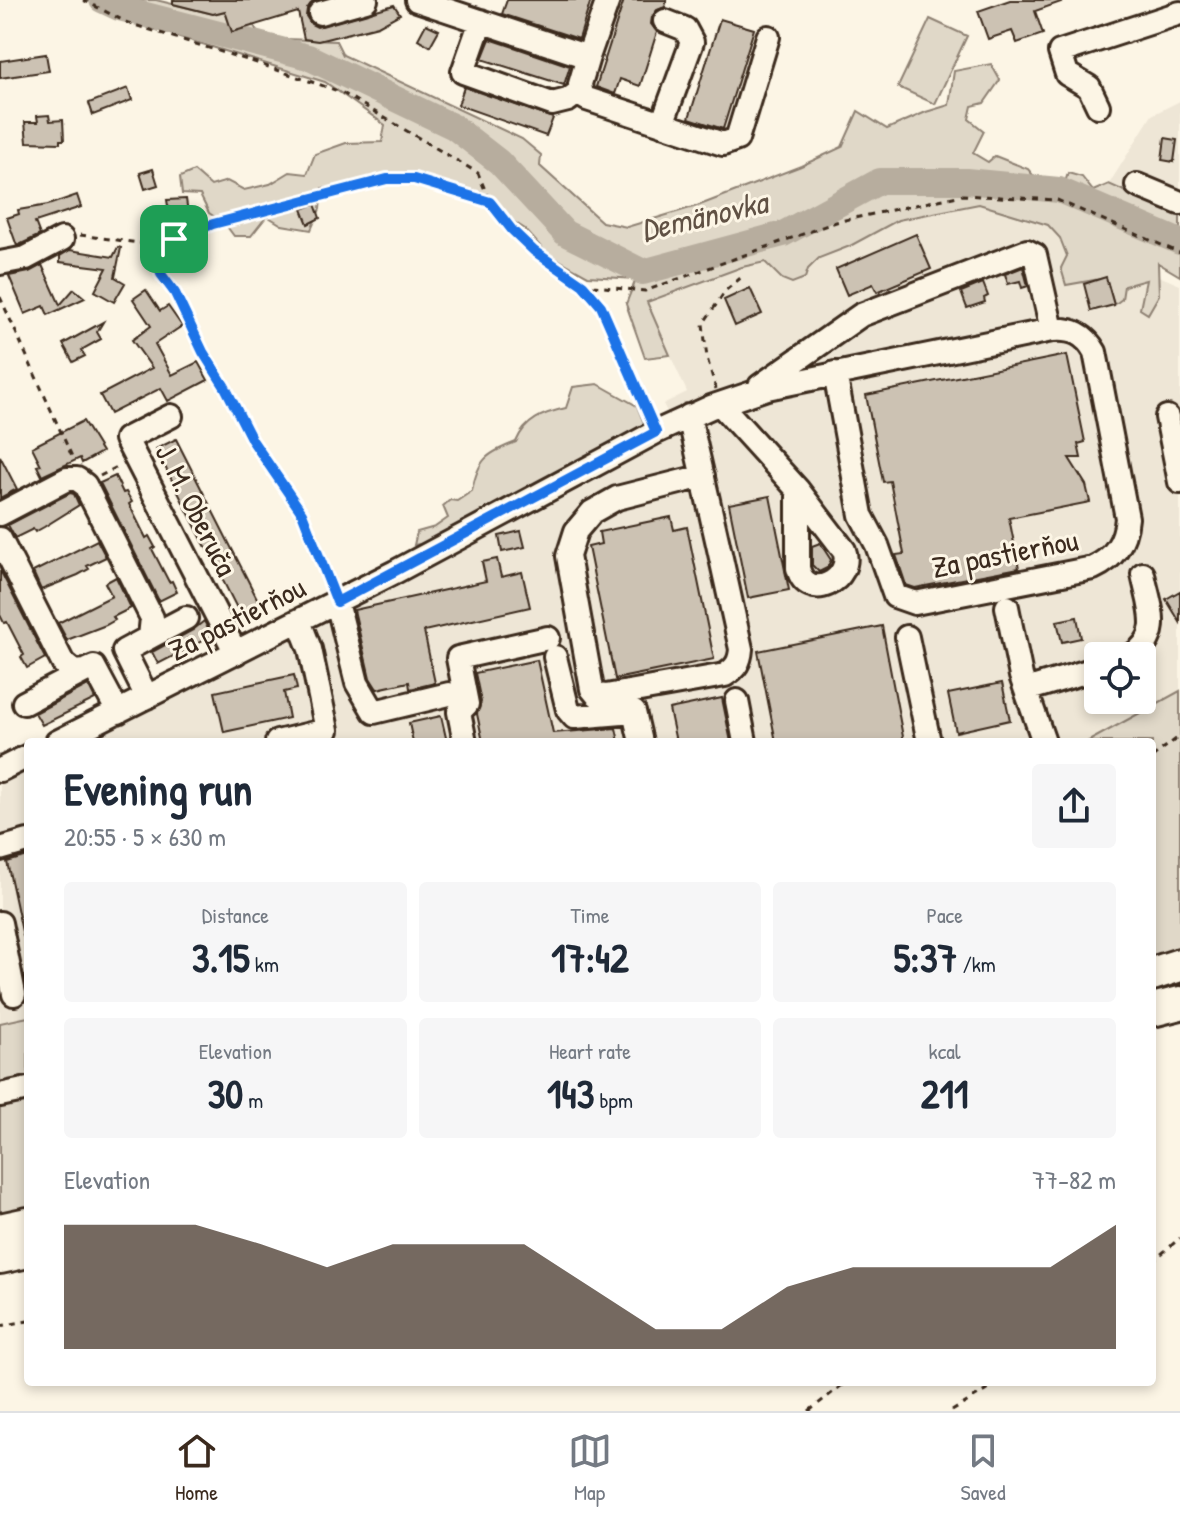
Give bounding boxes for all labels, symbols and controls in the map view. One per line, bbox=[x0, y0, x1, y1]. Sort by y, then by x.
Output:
water label: Demänovka bbox=[637, 179, 775, 251]
pin bbox=[140, 205, 208, 273]
icon: arrive bbox=[152, 217, 196, 261]
street label: J. M. Oberuča bbox=[146, 437, 247, 583]
street label: Za pastierňou bbox=[928, 519, 1081, 587]
street label: Za pastierňou bbox=[161, 567, 312, 670]
map controls bbox=[1084, 642, 1156, 714]
button: locate bbox=[1084, 642, 1156, 714]
text: Evening run bbox=[64, 759, 252, 819]
button: share bbox=[1032, 764, 1116, 848]
text: 20:55 · 5 × 630 m bbox=[64, 819, 226, 854]
text: Distance bbox=[202, 900, 269, 930]
text: Time bbox=[571, 900, 609, 930]
text: Pace bbox=[926, 900, 963, 930]
text: 3.15 bbox=[192, 930, 250, 984]
text: 17:42 bbox=[551, 930, 629, 984]
text: 5:37 bbox=[893, 930, 957, 984]
text: km bbox=[250, 949, 279, 979]
text: /km bbox=[957, 949, 996, 979]
text: Elevation bbox=[199, 1036, 272, 1066]
text: Heart rate bbox=[549, 1036, 631, 1066]
text: kcal bbox=[929, 1036, 961, 1066]
text: 30 bbox=[207, 1066, 243, 1120]
text: 143 bbox=[547, 1066, 594, 1120]
text: 211 bbox=[921, 1066, 969, 1120]
text: m bbox=[243, 1085, 263, 1115]
text: bpm bbox=[594, 1085, 633, 1115]
text: Elevation bbox=[64, 1162, 150, 1197]
text: 77–82 m bbox=[1032, 1162, 1116, 1197]
tab: Home bbox=[175, 1429, 219, 1507]
tab: Map bbox=[568, 1429, 612, 1507]
tab: Saved bbox=[961, 1429, 1005, 1507]

